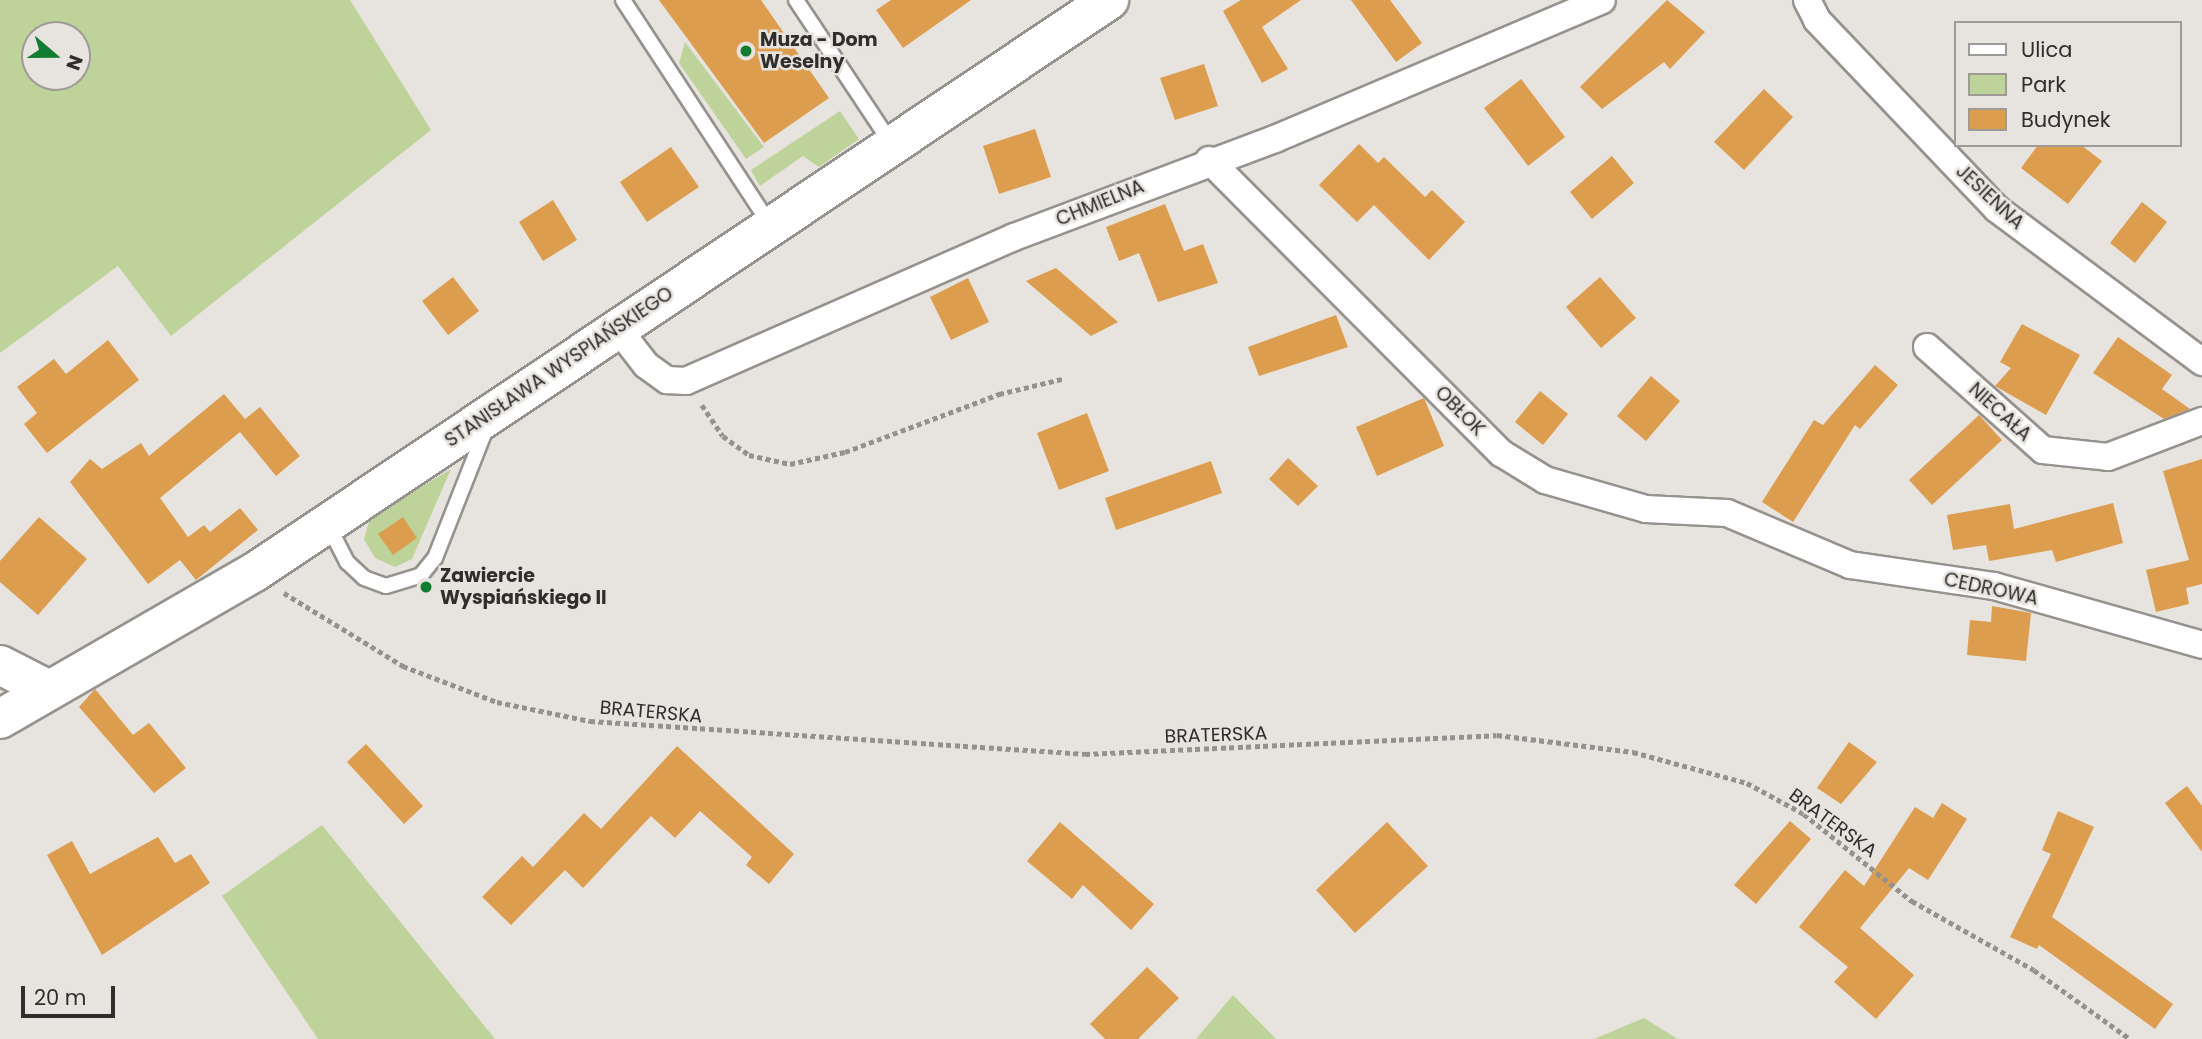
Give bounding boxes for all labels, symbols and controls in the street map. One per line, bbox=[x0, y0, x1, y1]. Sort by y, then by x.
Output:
north arrow bbox=[21, 21, 91, 91]
legend bbox=[1954, 21, 2181, 147]
place label: Muza - Dom Weselny bbox=[760, 29, 878, 73]
text: Ulica bbox=[2021, 35, 2072, 64]
marker: Muza - Dom Weselny bbox=[738, 43, 754, 59]
text: N bbox=[59, 51, 89, 74]
text: Park bbox=[2021, 70, 2066, 99]
text: Budynek bbox=[2021, 105, 2111, 134]
street label: JESIENNA bbox=[1951, 160, 2029, 234]
street label: CHMIELNA bbox=[1053, 175, 1147, 231]
street label: STANISŁAWA WYSPIAŃSKIEGO bbox=[441, 282, 677, 452]
street label: NIECAŁA bbox=[1964, 378, 2036, 446]
street label: OBŁOK bbox=[1430, 381, 1490, 441]
place label: Zawiercie Wyspiańskiego II bbox=[440, 565, 607, 609]
street label: CEDROWA bbox=[1942, 568, 2040, 610]
marker: Zawiercie Wyspiańskiego II bbox=[418, 579, 434, 595]
street label: BRATERSKA bbox=[599, 696, 703, 728]
street label: BRATERSKA bbox=[1164, 722, 1268, 748]
street label: BRATERSKA bbox=[1785, 784, 1881, 862]
scale bar bbox=[24, 972, 119, 1016]
text: 20 m bbox=[34, 983, 87, 1012]

